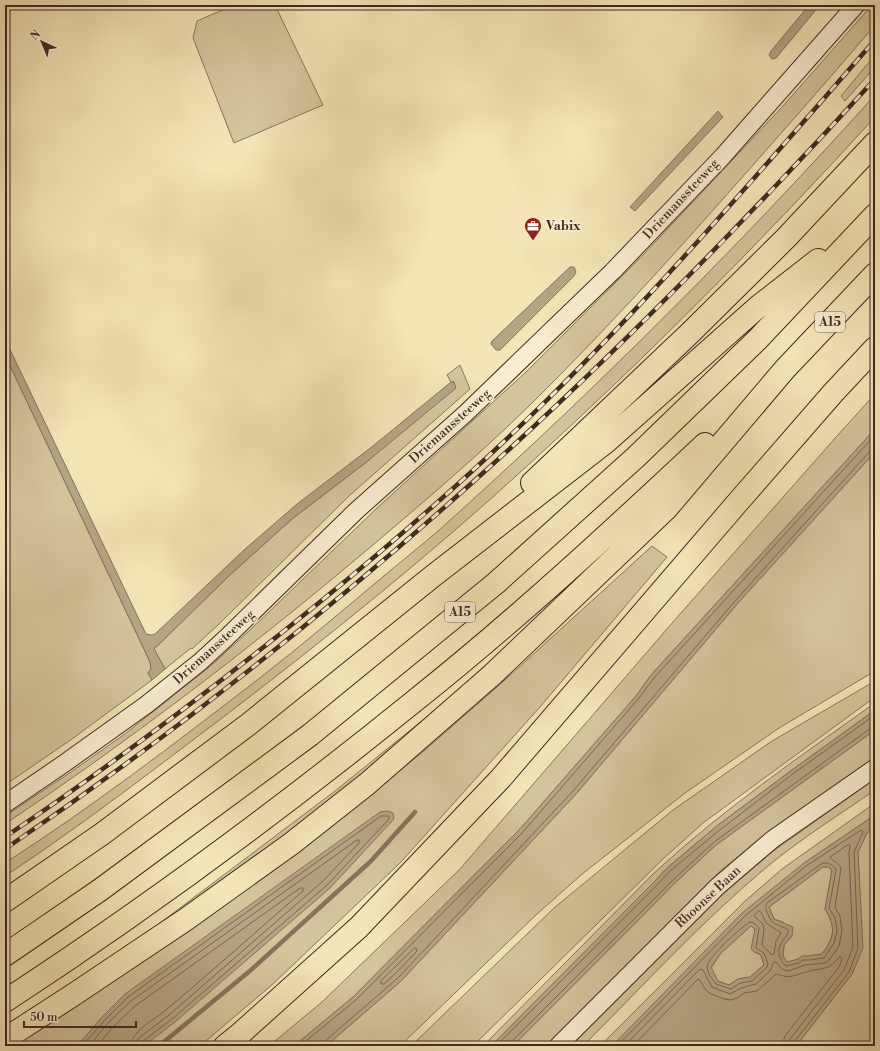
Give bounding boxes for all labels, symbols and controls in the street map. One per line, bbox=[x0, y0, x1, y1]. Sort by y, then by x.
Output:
north arrow bbox=[22, 22, 62, 62]
text: N bbox=[28, 27, 44, 44]
street label: Driemanssteeweg bbox=[640, 155, 722, 242]
office icon: Vabix bbox=[523, 216, 543, 241]
place label: Vabix bbox=[545, 218, 581, 234]
road number: A15 bbox=[815, 312, 845, 332]
street label: Driemanssteeweg bbox=[406, 385, 494, 467]
road number: A15 bbox=[445, 602, 475, 622]
street label: Driemanssteeweg bbox=[170, 606, 258, 688]
street label: Rhoonse Baan bbox=[672, 862, 744, 932]
scale bar bbox=[24, 1003, 136, 1029]
text: 50 m bbox=[30, 1010, 58, 1025]

